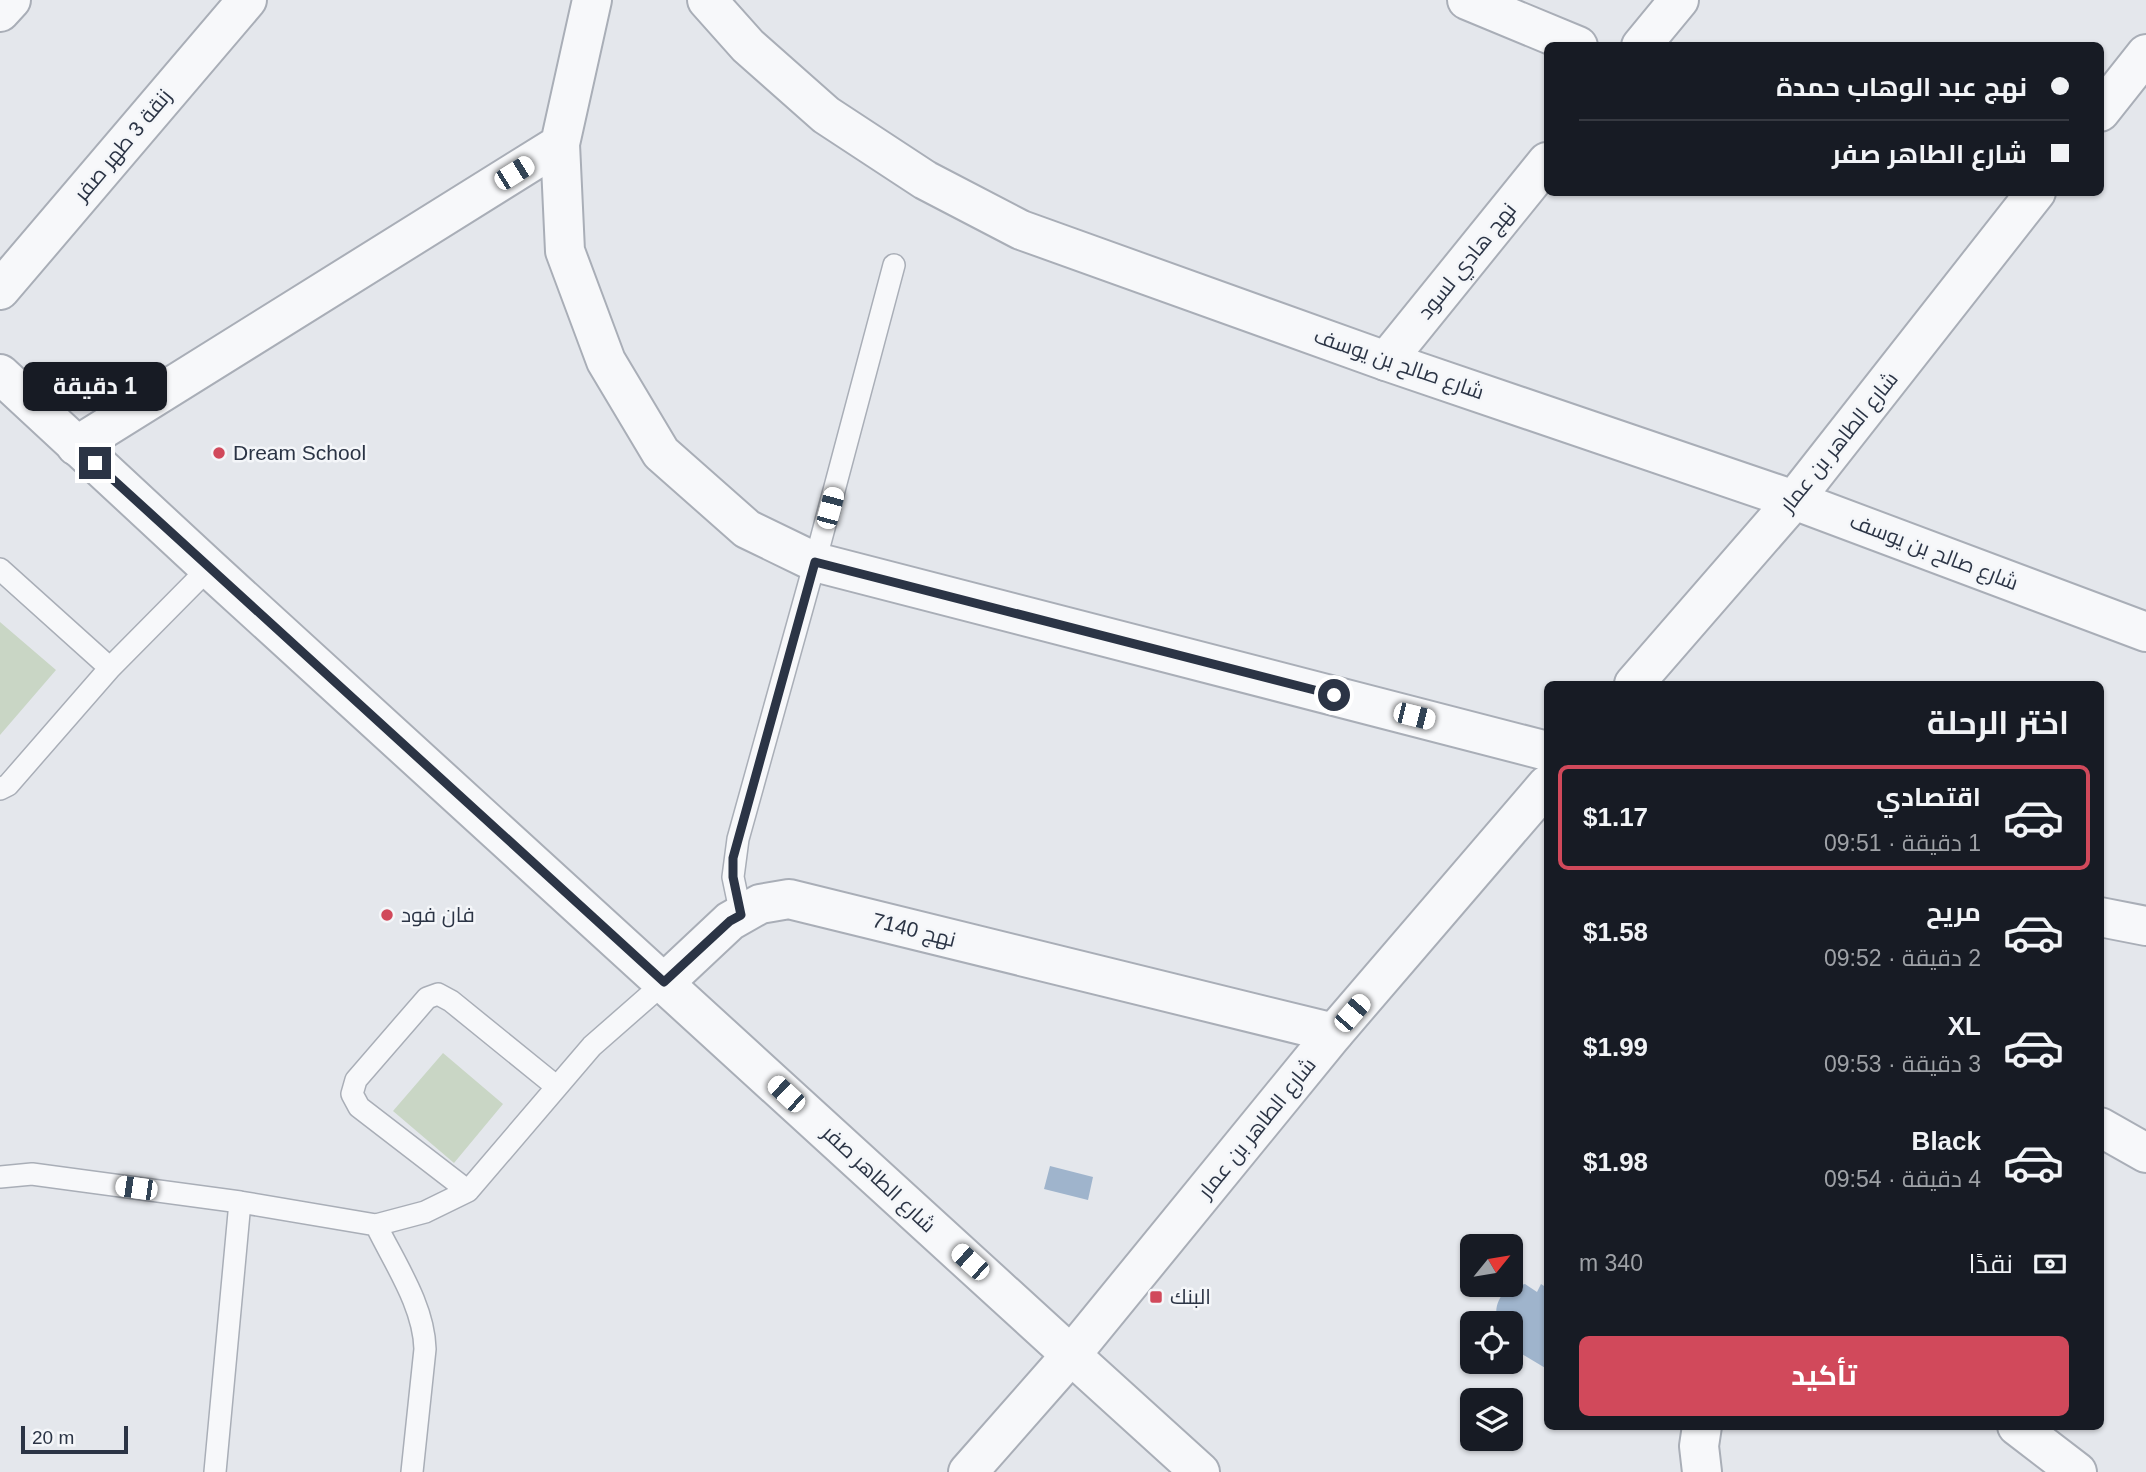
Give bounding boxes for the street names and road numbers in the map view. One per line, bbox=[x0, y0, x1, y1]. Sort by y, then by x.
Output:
street label: زنقة 3 طهر صفر bbox=[69, 84, 178, 207]
street label: نهج هادي لسود bbox=[1413, 198, 1524, 326]
street label: شارع صالح بن يوسف bbox=[1310, 324, 1487, 406]
street label: شارع الطاهر بن عمار bbox=[1775, 367, 1904, 519]
street label: شارع صالح بن يوسف bbox=[1846, 509, 2021, 597]
street label: نهج 7140 bbox=[869, 908, 958, 954]
street label: شارع الطاهر بن عمار bbox=[1193, 1053, 1322, 1205]
street label: شارع الطاهر صفر bbox=[815, 1120, 940, 1239]

